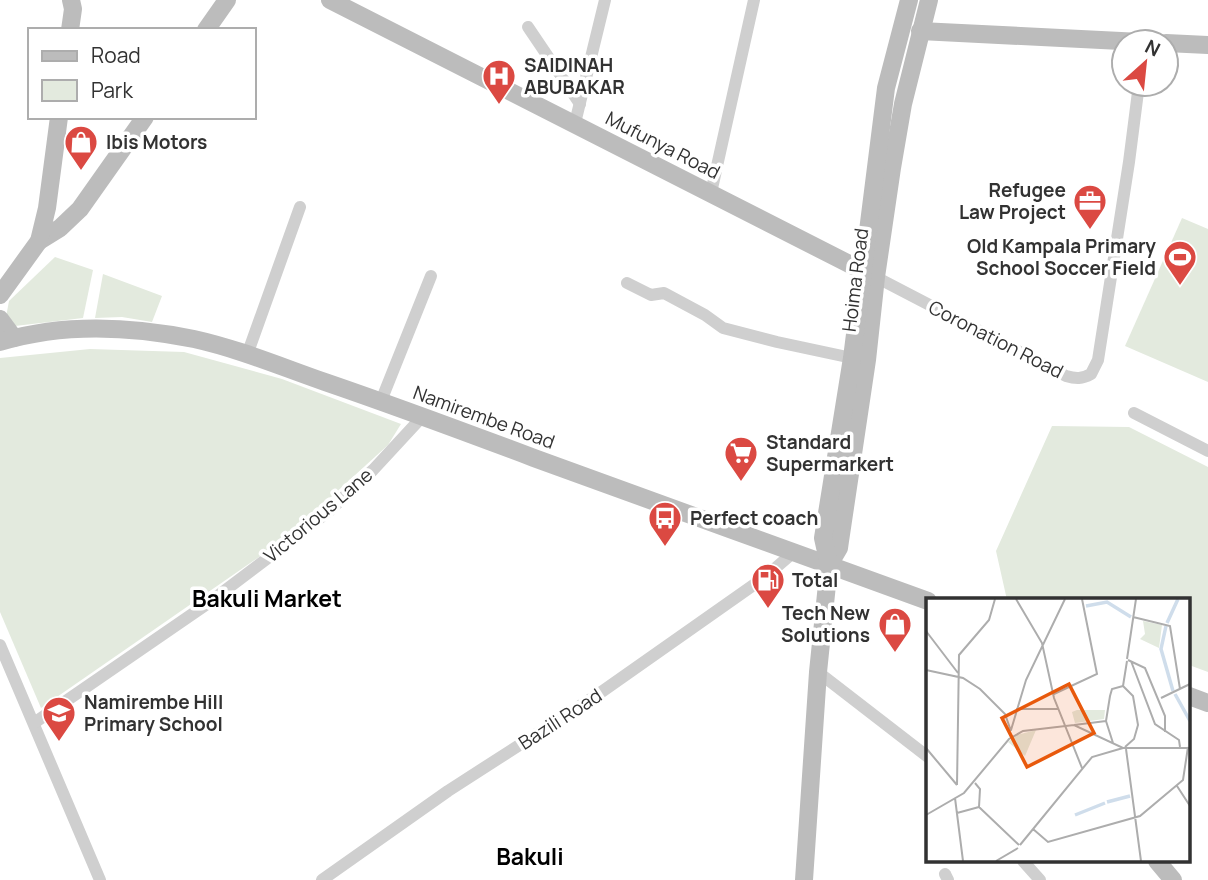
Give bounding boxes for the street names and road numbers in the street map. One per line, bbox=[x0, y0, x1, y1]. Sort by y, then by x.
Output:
street label: Mufunya Road bbox=[601, 105, 725, 185]
street label: Hoima Road bbox=[836, 227, 874, 333]
street label: Coronation Road bbox=[924, 294, 1068, 384]
street label: Namirembe Road bbox=[410, 379, 558, 455]
street label: Victorious Lane bbox=[258, 462, 378, 568]
street label: Bazili Road bbox=[513, 682, 607, 756]

